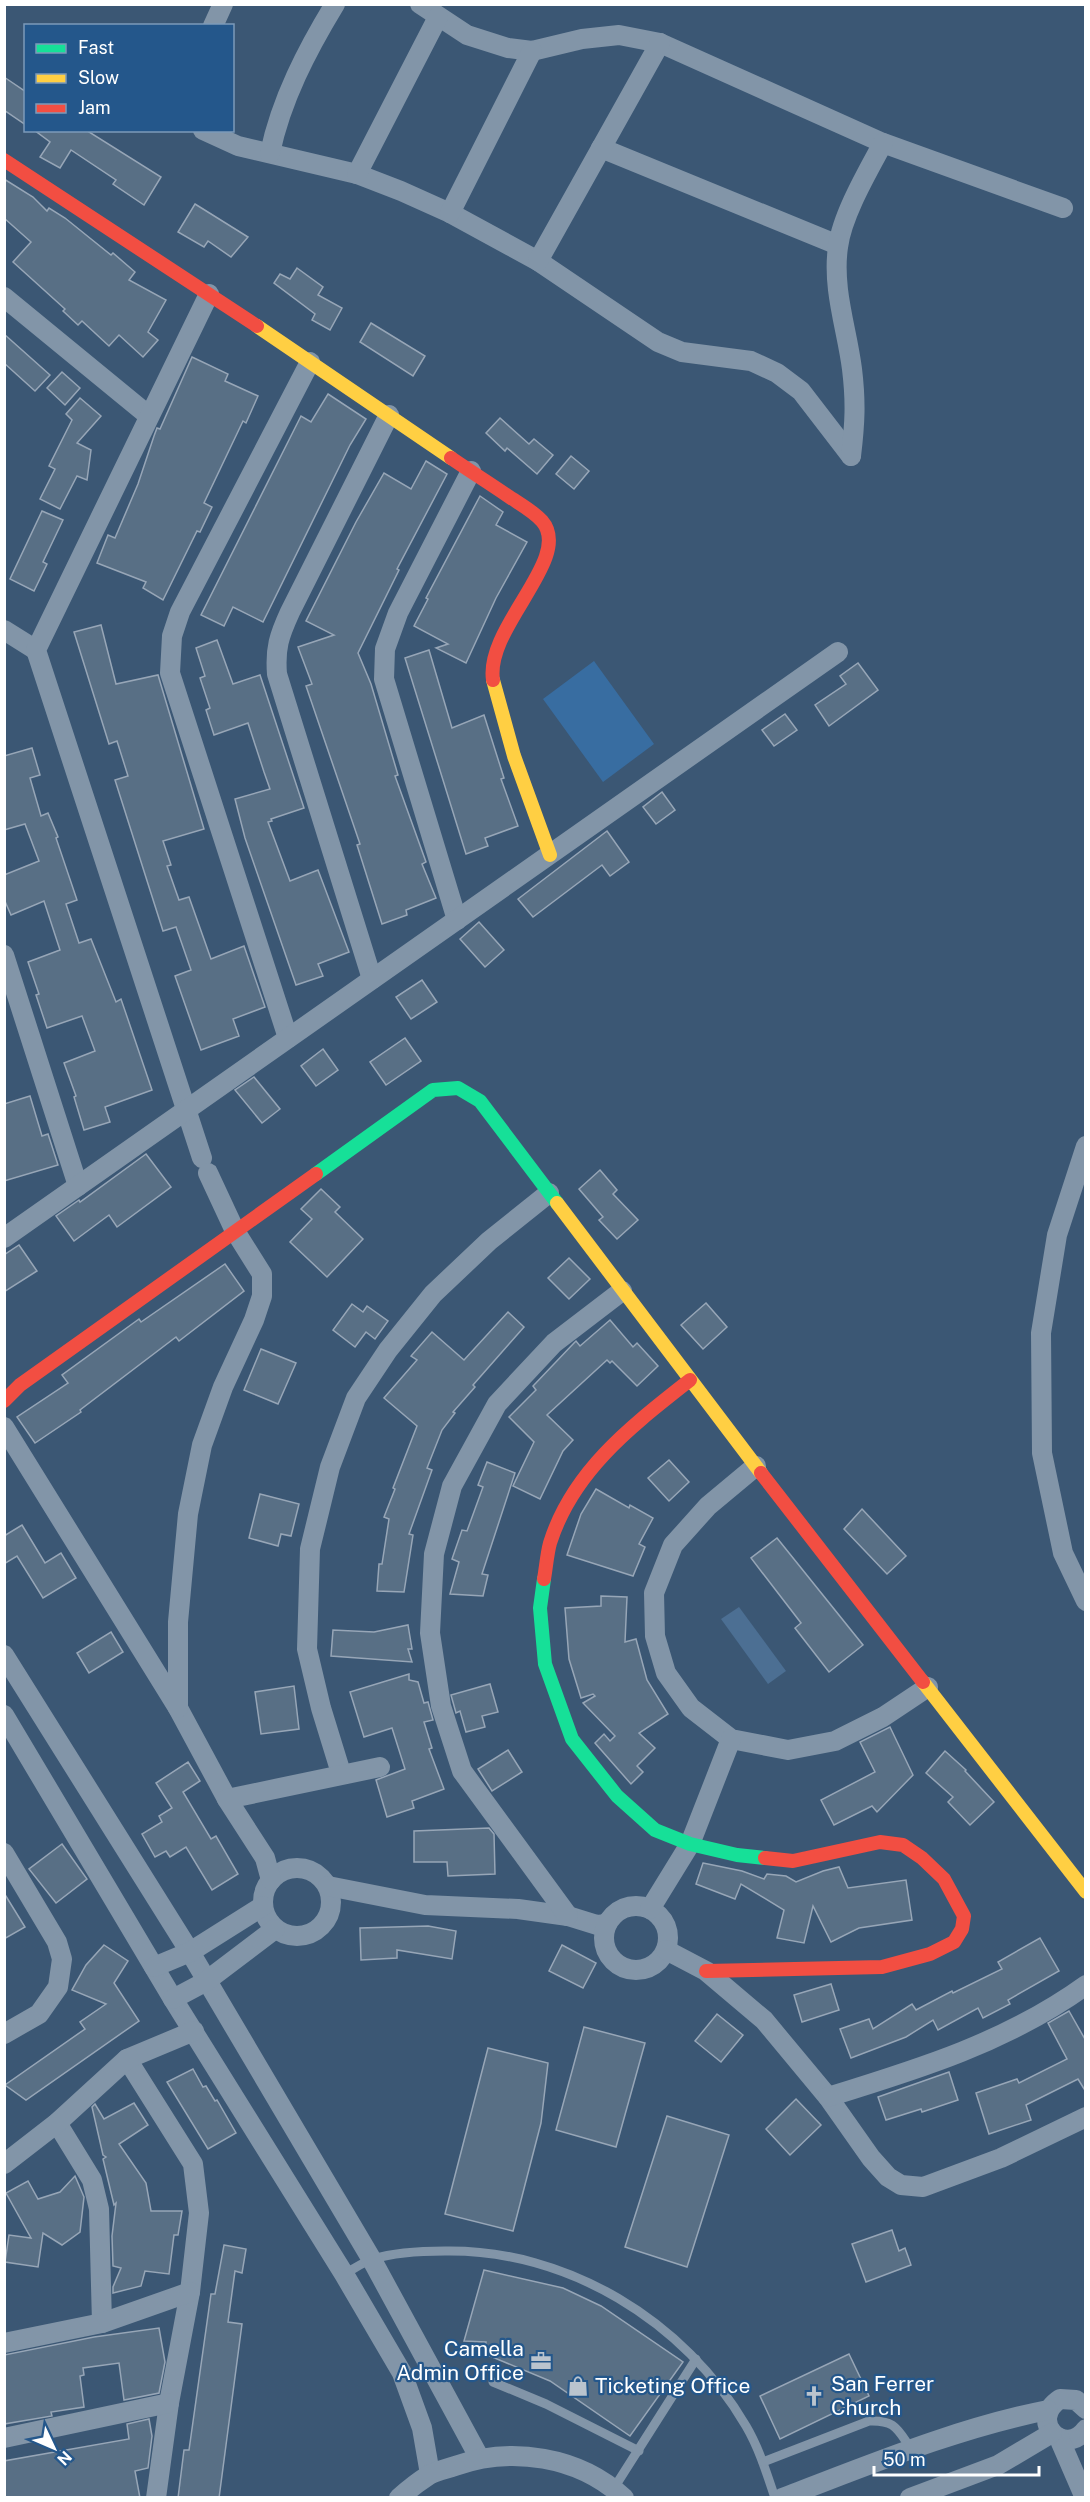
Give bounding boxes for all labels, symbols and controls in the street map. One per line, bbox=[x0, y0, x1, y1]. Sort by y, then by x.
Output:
legend bbox=[24, 24, 234, 132]
text: Fast bbox=[78, 37, 114, 58]
text: Slow bbox=[78, 67, 119, 88]
text: Jam bbox=[78, 97, 111, 118]
place label: Camella Admin Office bbox=[396, 2336, 524, 2385]
office icon: Camella Admin Office bbox=[529, 2349, 553, 2373]
place label: San Ferrer Church bbox=[831, 2371, 934, 2420]
place label: Ticketing Office bbox=[595, 2373, 750, 2398]
shop icon: Ticketing Office bbox=[566, 2374, 590, 2398]
church icon: San Ferrer Church bbox=[802, 2384, 826, 2408]
north arrow bbox=[24, 2418, 84, 2478]
scale bar bbox=[874, 2439, 1039, 2477]
text: N bbox=[53, 2447, 76, 2469]
text: 50 m bbox=[883, 2449, 926, 2470]

